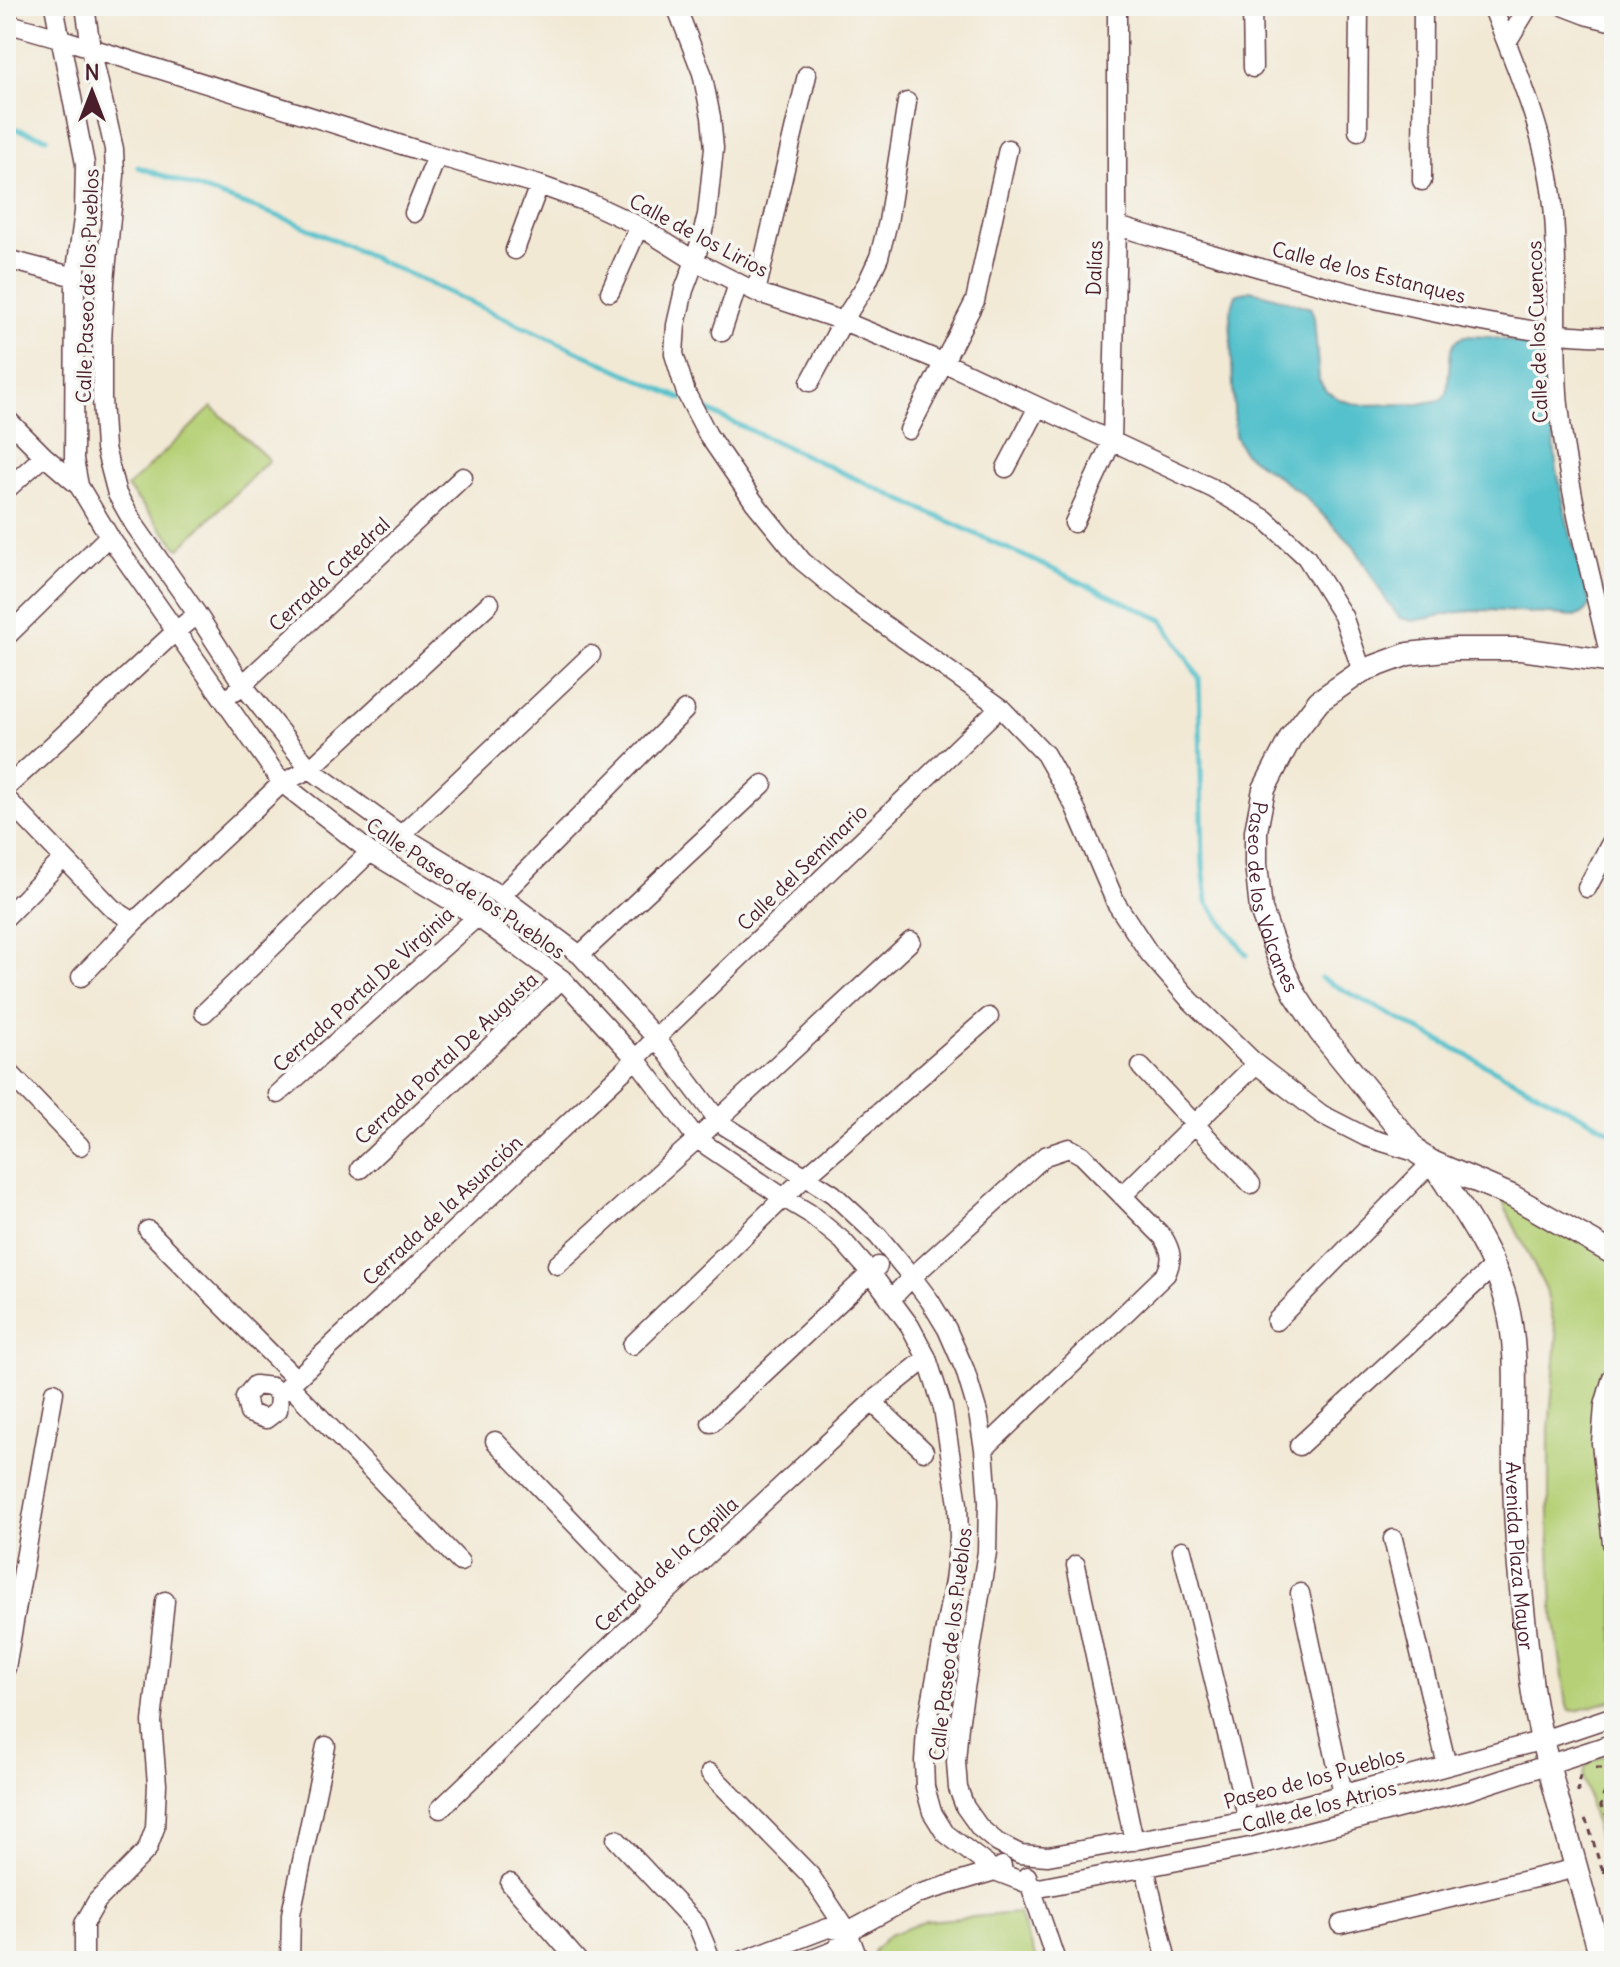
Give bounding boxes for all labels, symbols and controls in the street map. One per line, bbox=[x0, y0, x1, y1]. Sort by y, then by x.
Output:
north arrow bbox=[52, 52, 132, 132]
text: N bbox=[84, 58, 100, 86]
street label: Calle Paseo de los Pueblos bbox=[70, 168, 104, 404]
street label: Calle de los Lirios bbox=[625, 188, 773, 282]
street label: Calle de los Estanques bbox=[1270, 236, 1468, 308]
street label: Dalías bbox=[1081, 240, 1107, 296]
street label: Calle de los Cuencos bbox=[1521, 240, 1553, 424]
street label: Cerrada Catedral bbox=[263, 512, 395, 636]
street label: Calle del Seminario bbox=[732, 798, 872, 936]
street label: Paseo de los Volcanes bbox=[1243, 800, 1305, 996]
street label: Calle Paseo de los Pueblos bbox=[362, 812, 570, 964]
street label: Cerrada Portal De Virginia bbox=[267, 901, 459, 1077]
street label: Cerrada Portal De Augusta bbox=[349, 967, 543, 1149]
street label: Cerrada de la Asunción bbox=[357, 1129, 527, 1291]
street label: Avenida Plaza Mayor bbox=[1501, 1461, 1540, 1651]
street label: Cerrada de la Capilla bbox=[589, 1491, 743, 1637]
street label: Calle Paseo de los Pueblos bbox=[923, 1526, 977, 1762]
street label: Paseo de los Pueblos bbox=[1221, 1742, 1407, 1814]
street label: Calle de los Atrios bbox=[1239, 1775, 1399, 1837]

